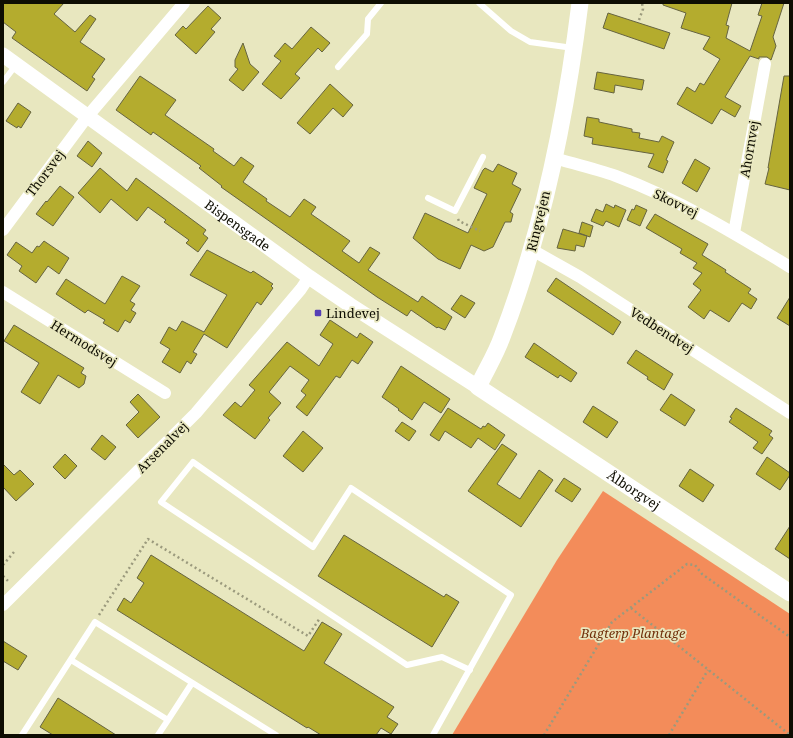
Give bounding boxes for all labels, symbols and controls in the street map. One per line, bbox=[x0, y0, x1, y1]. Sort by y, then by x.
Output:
street label: Ahornvej bbox=[735, 119, 763, 179]
street label: Thorsvej bbox=[22, 146, 68, 200]
street label: Skovvej bbox=[651, 184, 701, 222]
street label: Ringvejen bbox=[522, 188, 554, 253]
street label: Bispensgade bbox=[201, 195, 274, 255]
street label: Vedbendvej bbox=[627, 303, 697, 357]
place label: Lindevej bbox=[326, 304, 380, 322]
marker: Lindevej bbox=[313, 308, 323, 318]
street label: Hermodsvej bbox=[47, 315, 121, 371]
street label: Arsenalvej bbox=[132, 417, 192, 477]
street label: Ålborgvej bbox=[604, 466, 664, 514]
park label: Bagterp Plantage bbox=[580, 624, 686, 642]

